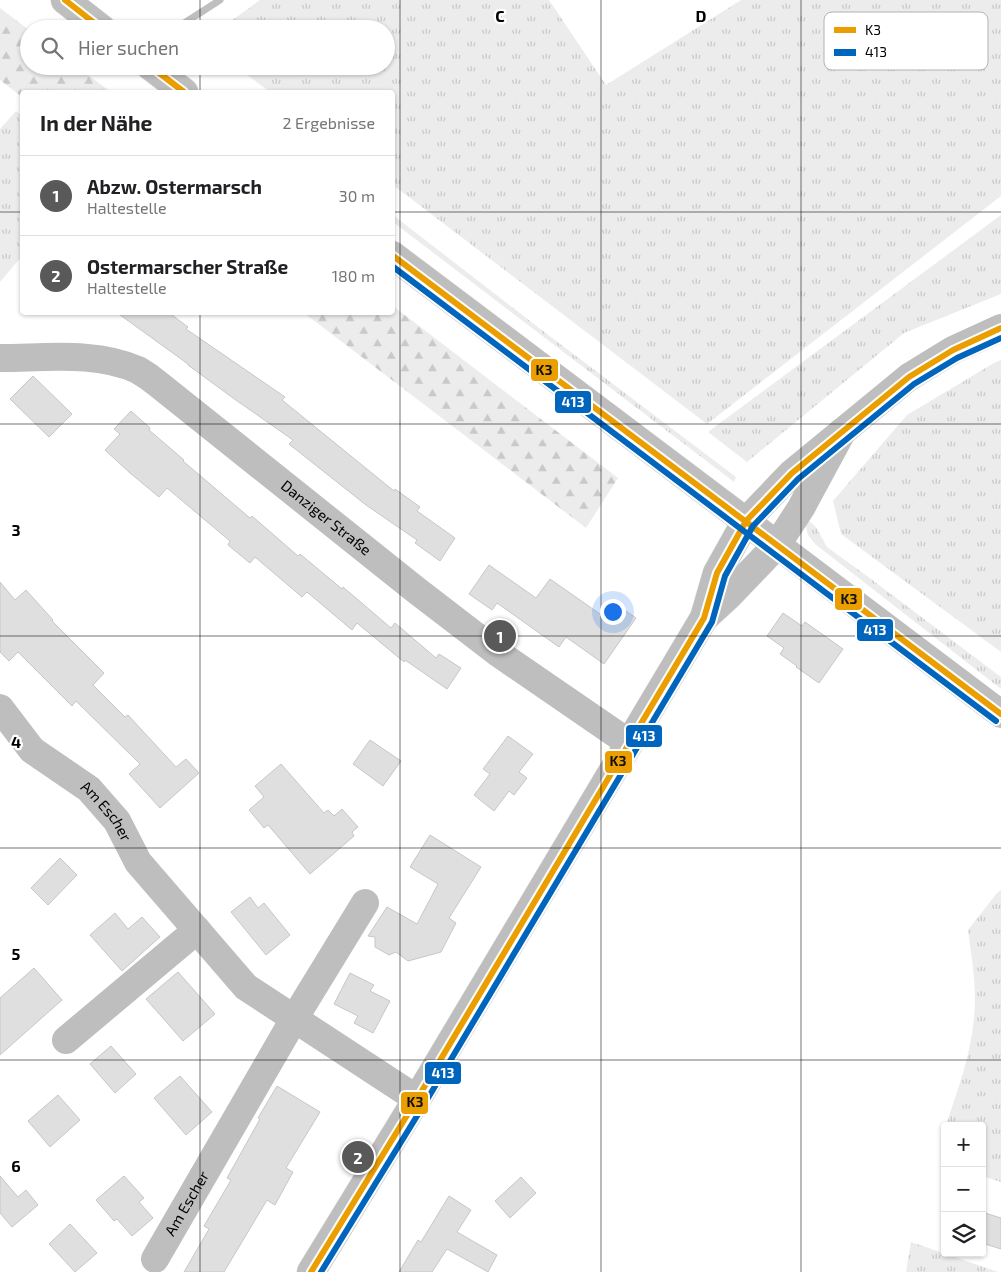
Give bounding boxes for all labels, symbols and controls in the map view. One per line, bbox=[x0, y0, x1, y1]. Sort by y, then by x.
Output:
text: C bbox=[495, 6, 505, 25]
text: D bbox=[696, 6, 707, 25]
legend bbox=[824, 12, 988, 70]
search box bbox=[20, 20, 395, 75]
text: K3 bbox=[865, 21, 881, 38]
icon: search bbox=[38, 34, 66, 62]
text: Hier suchen bbox=[78, 36, 179, 59]
text: 413 bbox=[865, 43, 887, 60]
text: In der Nähe bbox=[40, 110, 152, 135]
text: 2 Ergebnisse bbox=[282, 113, 375, 132]
text: Abzw. Ostermarsch bbox=[87, 175, 262, 198]
text: 1 bbox=[53, 186, 59, 205]
text: 30 m bbox=[339, 186, 375, 205]
text: Haltestelle bbox=[87, 198, 167, 217]
text: Ostermarscher Straße bbox=[87, 255, 288, 278]
text: 2 bbox=[51, 266, 61, 285]
text: 180 m bbox=[332, 266, 375, 285]
text: Haltestelle bbox=[87, 278, 167, 297]
line badge: K3 bbox=[530, 358, 559, 382]
text: K3 bbox=[536, 361, 552, 378]
line badge: 413 bbox=[554, 390, 592, 414]
text: 413 bbox=[562, 393, 585, 410]
street label: Danziger Straße bbox=[278, 476, 375, 559]
text: 3 bbox=[11, 520, 21, 539]
line badge: K3 bbox=[834, 587, 863, 611]
text: K3 bbox=[841, 590, 857, 607]
your location bbox=[600, 599, 626, 625]
pin: 1 bbox=[484, 617, 516, 655]
line badge: 413 bbox=[856, 618, 894, 642]
text: 413 bbox=[864, 621, 887, 638]
line badge: 413 bbox=[625, 724, 663, 748]
text: 413 bbox=[633, 727, 656, 744]
text: 4 bbox=[11, 732, 21, 751]
line badge: K3 bbox=[604, 750, 633, 774]
text: K3 bbox=[610, 752, 626, 769]
street label: Am Escher bbox=[78, 776, 136, 844]
text: 5 bbox=[12, 944, 21, 963]
line badge: 413 bbox=[424, 1061, 462, 1085]
text: 413 bbox=[432, 1064, 455, 1081]
line badge: K3 bbox=[400, 1091, 429, 1115]
text: K3 bbox=[407, 1093, 423, 1110]
map controls bbox=[941, 1122, 986, 1257]
button: + bbox=[941, 1122, 986, 1167]
pin: 2 bbox=[342, 1138, 374, 1176]
text: 6 bbox=[11, 1156, 21, 1175]
street label: Am Escher bbox=[160, 1167, 212, 1239]
button: − bbox=[941, 1167, 986, 1212]
button: layers bbox=[941, 1212, 986, 1257]

